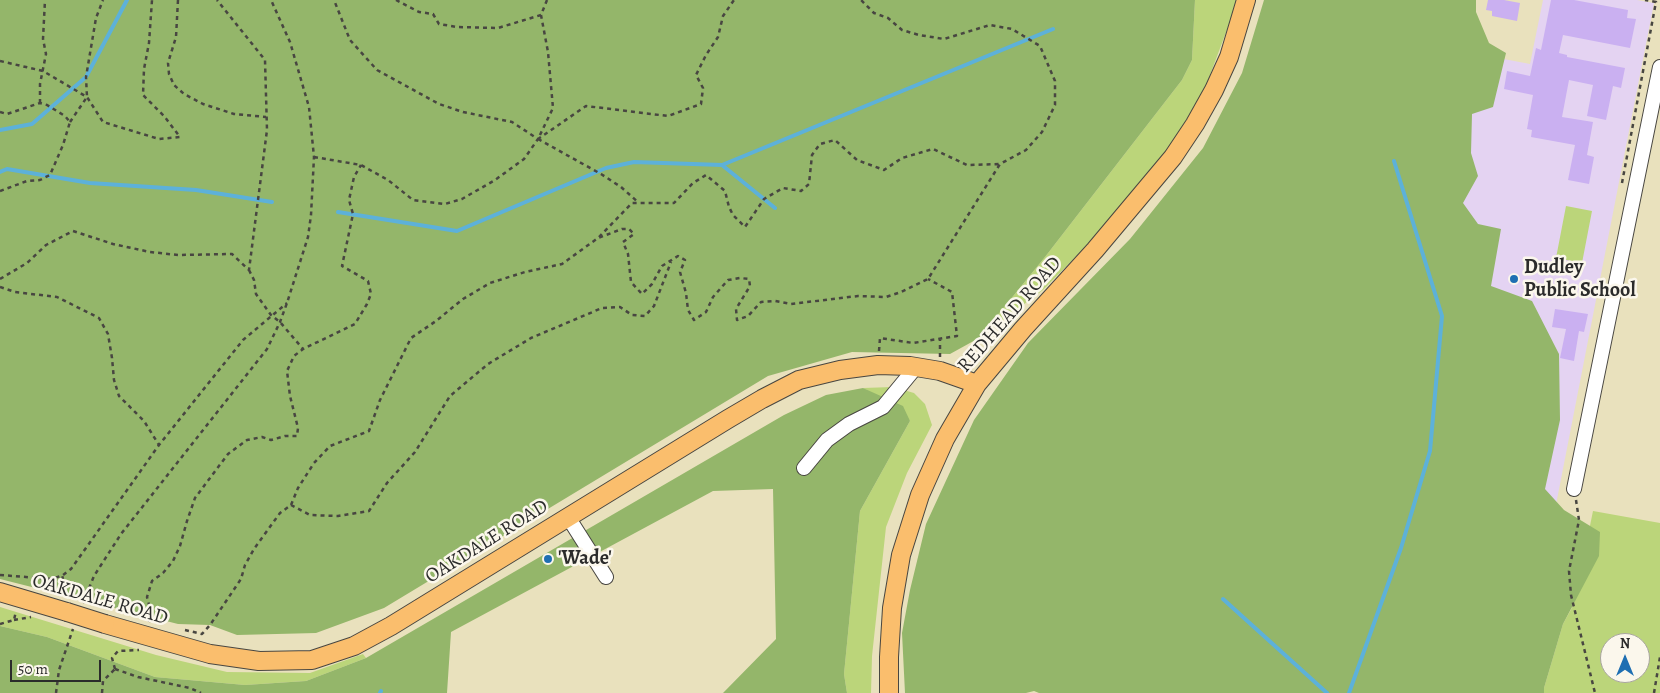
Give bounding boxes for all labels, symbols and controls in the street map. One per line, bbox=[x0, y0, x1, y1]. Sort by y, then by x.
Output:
street label: REDHEAD ROAD bbox=[953, 252, 1067, 378]
place label: Dudley Public School bbox=[1524, 256, 1636, 303]
marker: Dudley Public School bbox=[1508, 273, 1520, 285]
street label: OAKDALE ROAD bbox=[421, 495, 553, 589]
place label: 'Wade' bbox=[558, 547, 612, 571]
marker: 'Wade' bbox=[542, 553, 554, 565]
street label: OAKDALE ROAD bbox=[29, 569, 171, 631]
north arrow bbox=[1600, 633, 1650, 683]
text: N bbox=[1620, 634, 1630, 653]
scale bar bbox=[12, 650, 104, 682]
text: 50 m bbox=[18, 659, 48, 679]

